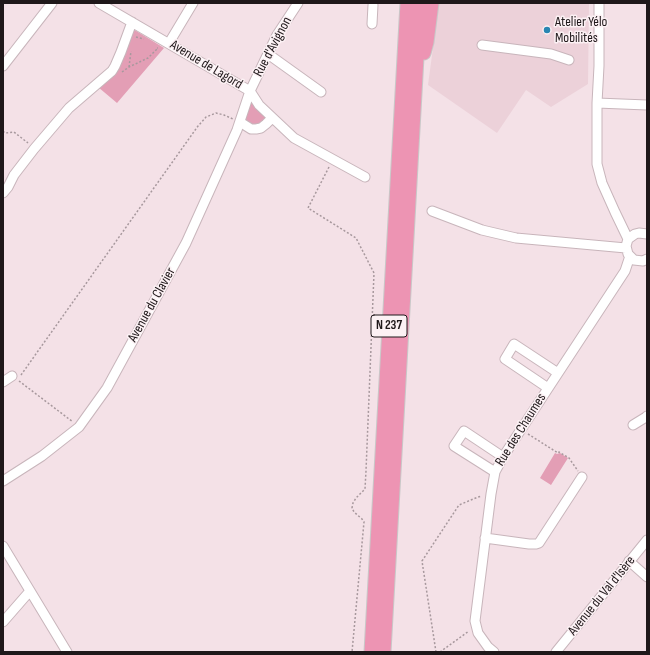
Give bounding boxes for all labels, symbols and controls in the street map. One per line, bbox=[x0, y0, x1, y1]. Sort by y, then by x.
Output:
street label: Rue d'Avignon bbox=[250, 14, 296, 80]
place label: Atelier Yélo Mobilités bbox=[555, 14, 607, 46]
marker: Atelier Yélo Mobilités bbox=[542, 25, 552, 35]
street label: Avenue de Lagord bbox=[167, 37, 245, 93]
street label: Avenue du Clavier bbox=[125, 265, 179, 345]
road number: N 237 bbox=[371, 315, 407, 337]
street label: Rue des Chaumes bbox=[492, 391, 550, 469]
street label: Avenue du Val d'Isère bbox=[565, 553, 639, 639]

